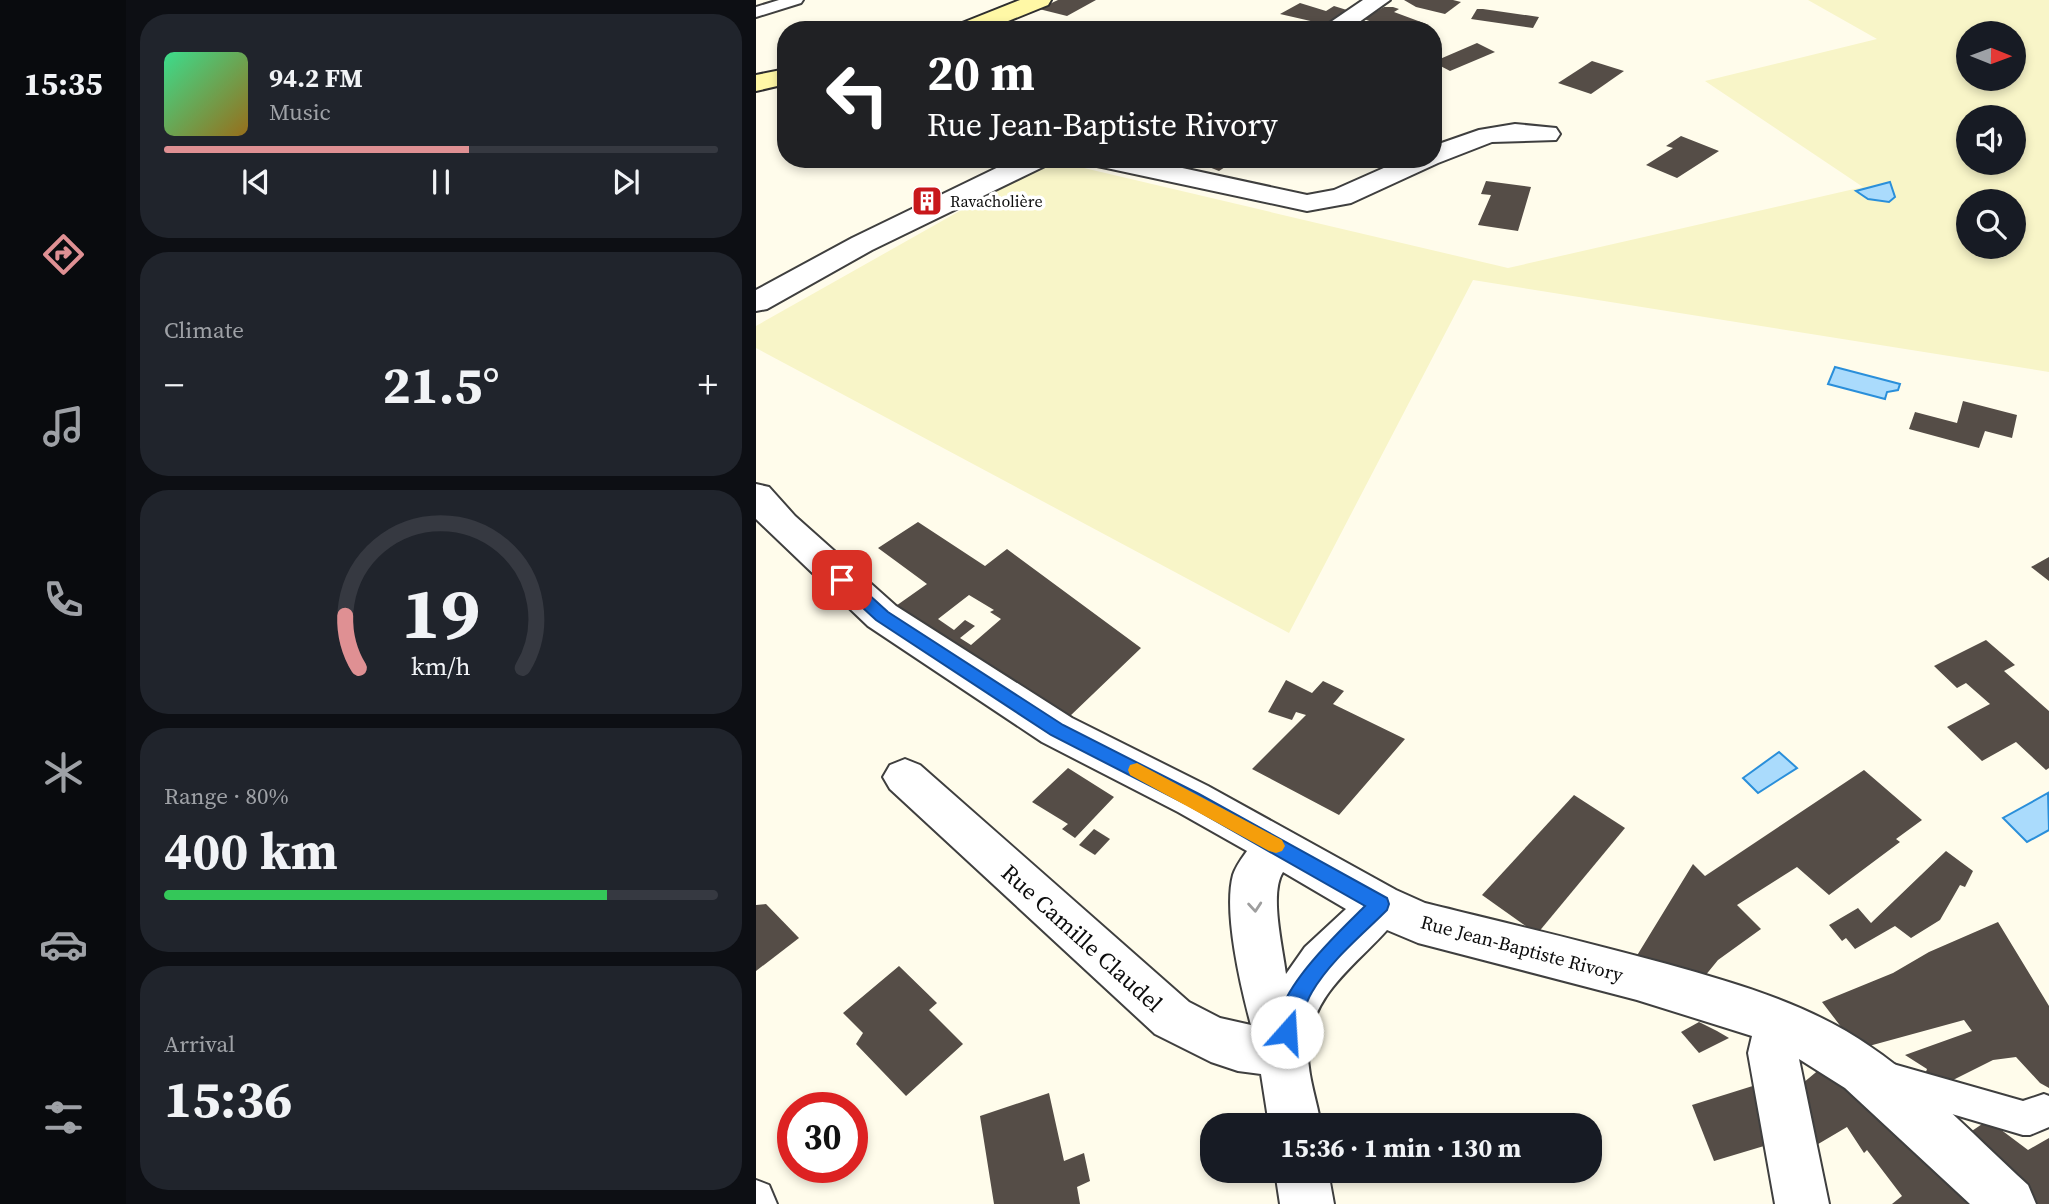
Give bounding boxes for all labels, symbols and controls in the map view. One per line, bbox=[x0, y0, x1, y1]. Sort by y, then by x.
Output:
north arrow bbox=[1956, 21, 2026, 91]
map controls bbox=[1956, 21, 2026, 259]
text: 20 m bbox=[927, 39, 1035, 106]
icon: left bbox=[812, 49, 903, 140]
text: 94.2 FM bbox=[269, 60, 363, 96]
text: 15:35 bbox=[24, 62, 102, 106]
text: Music bbox=[269, 96, 331, 128]
text: Rue Jean-Baptiste Rivory bbox=[927, 103, 1278, 147]
button: sound bbox=[1956, 105, 2026, 175]
icon: previous bbox=[237, 163, 275, 201]
icon: pause bbox=[422, 163, 460, 201]
icon: next bbox=[607, 163, 645, 201]
building icon: Ravacholière bbox=[910, 184, 944, 218]
button: search bbox=[1956, 189, 2026, 259]
place label: Ravacholière bbox=[950, 190, 1043, 212]
icon: directions bbox=[39, 230, 88, 279]
text: Climate bbox=[164, 314, 244, 346]
text: 21.5° bbox=[382, 349, 500, 420]
text: − bbox=[164, 359, 184, 411]
text: + bbox=[698, 359, 718, 411]
icon: music bbox=[39, 402, 88, 451]
pin bbox=[812, 550, 872, 610]
icon: arrive bbox=[823, 561, 861, 599]
text: 19 bbox=[402, 563, 480, 662]
icon: phone bbox=[39, 575, 88, 624]
text: km/h bbox=[411, 649, 471, 683]
icon: climate bbox=[39, 748, 88, 797]
text: Range · 80% bbox=[164, 780, 289, 812]
text: 400 km bbox=[164, 815, 338, 886]
street label: Rue Camille Claudel bbox=[994, 857, 1170, 1019]
one-way arrow bbox=[1247, 902, 1262, 913]
street label: Rue Jean-Baptiste Rivory bbox=[1418, 908, 1626, 988]
icon: car bbox=[39, 920, 88, 969]
position arrow bbox=[1250, 995, 1324, 1069]
text: Arrival bbox=[164, 1028, 235, 1060]
text: 15:36 bbox=[164, 1063, 292, 1134]
speed limit sign: 30 bbox=[777, 1092, 868, 1183]
icon: filters bbox=[39, 1093, 88, 1142]
text: 15:36 · 1 min · 130 m bbox=[1281, 1130, 1521, 1166]

